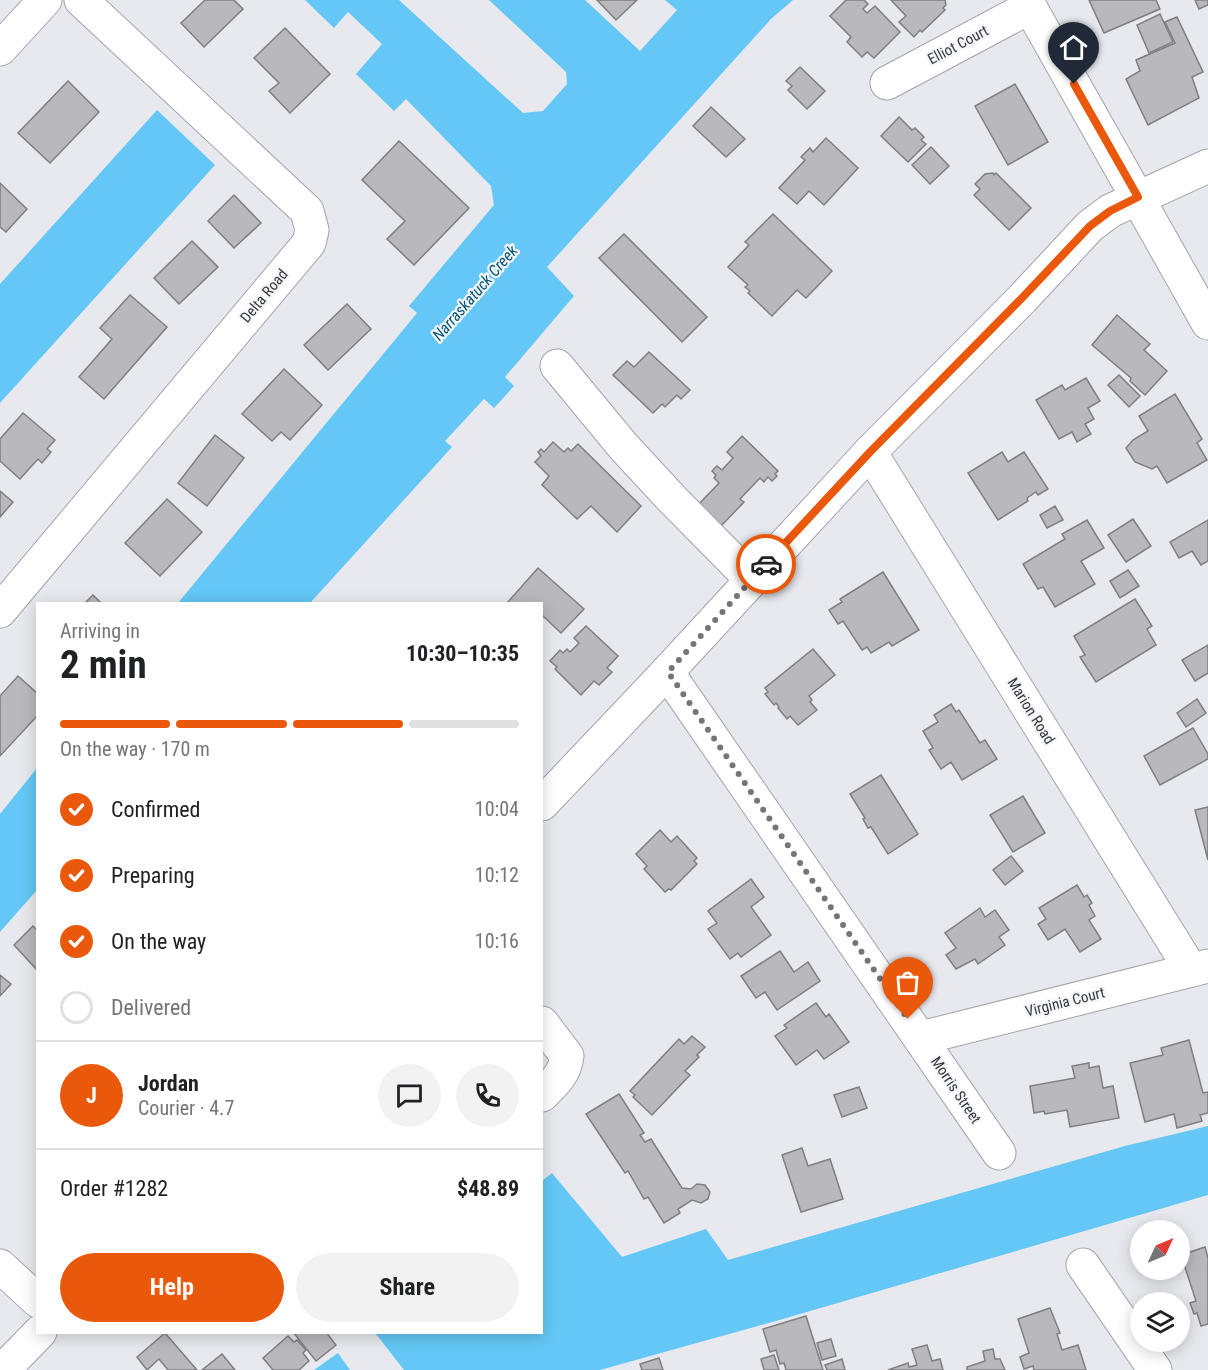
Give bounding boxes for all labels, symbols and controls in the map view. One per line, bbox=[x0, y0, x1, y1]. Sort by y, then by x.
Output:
street label: Elliot Court bbox=[925, 22, 991, 68]
pin bbox=[1048, 22, 1099, 84]
icon: home bbox=[1057, 31, 1090, 64]
water label: Narraskatuck Creek bbox=[428, 241, 522, 344]
street label: Delta Road bbox=[236, 266, 292, 326]
courier bbox=[736, 534, 796, 594]
icon: car bbox=[750, 548, 783, 581]
text: Arriving in bbox=[60, 619, 140, 643]
text: 10:30–10:35 bbox=[406, 641, 519, 666]
text: 2 min bbox=[60, 642, 147, 688]
street label: Marion Road bbox=[1004, 674, 1058, 748]
text: On the way · 170 m bbox=[60, 737, 210, 761]
icon: check bbox=[60, 793, 93, 826]
text: Confirmed bbox=[111, 797, 200, 822]
text: 10:04 bbox=[475, 797, 519, 821]
icon: check bbox=[60, 859, 93, 892]
text: Preparing bbox=[111, 863, 195, 888]
text: 10:12 bbox=[475, 863, 519, 887]
icon: check bbox=[60, 925, 93, 958]
text: On the way bbox=[111, 929, 206, 954]
text: 10:16 bbox=[475, 929, 519, 953]
pin bbox=[882, 957, 933, 1019]
icon: bag bbox=[891, 966, 924, 999]
street label: Virginia Court bbox=[1023, 983, 1107, 1021]
text: Delivered bbox=[111, 995, 191, 1020]
street label: Morris Street bbox=[927, 1053, 985, 1127]
button: chat bbox=[378, 1064, 441, 1127]
button: phone bbox=[456, 1064, 519, 1127]
text: Jordan bbox=[138, 1071, 199, 1096]
text: J bbox=[86, 1083, 97, 1108]
text: Courier · 4.7 bbox=[138, 1096, 234, 1120]
text: Order #1282 bbox=[60, 1176, 168, 1201]
text: $48.89 bbox=[457, 1176, 519, 1201]
north arrow bbox=[1130, 1220, 1190, 1280]
map controls bbox=[1130, 1220, 1190, 1352]
button: Help bbox=[60, 1253, 284, 1322]
button: Share bbox=[296, 1253, 519, 1322]
button: layers bbox=[1130, 1292, 1190, 1352]

